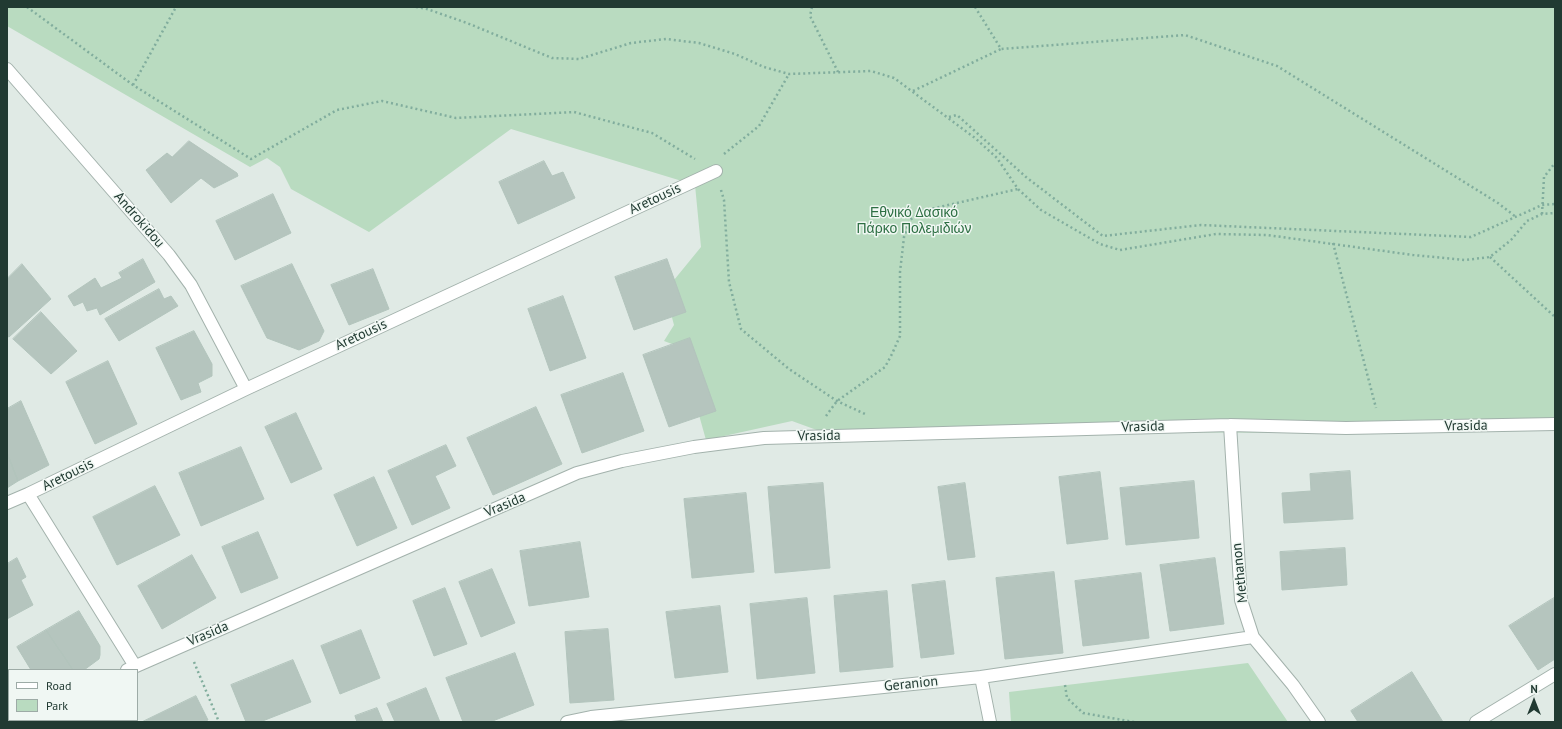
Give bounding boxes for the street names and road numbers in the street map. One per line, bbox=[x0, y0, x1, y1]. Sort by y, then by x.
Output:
street label: Aretousis bbox=[626, 180, 684, 218]
street label: Androkidou bbox=[110, 189, 168, 251]
street label: Aretousis bbox=[332, 316, 390, 354]
street label: Vrasida bbox=[1444, 417, 1488, 435]
street label: Vrasida bbox=[1121, 418, 1165, 436]
street label: Vrasida bbox=[797, 427, 841, 445]
street label: Aretousis bbox=[39, 455, 97, 495]
street label: Vrasida bbox=[482, 489, 528, 521]
street label: Methanon bbox=[1228, 542, 1252, 604]
street label: Vrasida bbox=[185, 618, 231, 650]
street label: Geranion bbox=[883, 673, 939, 695]

